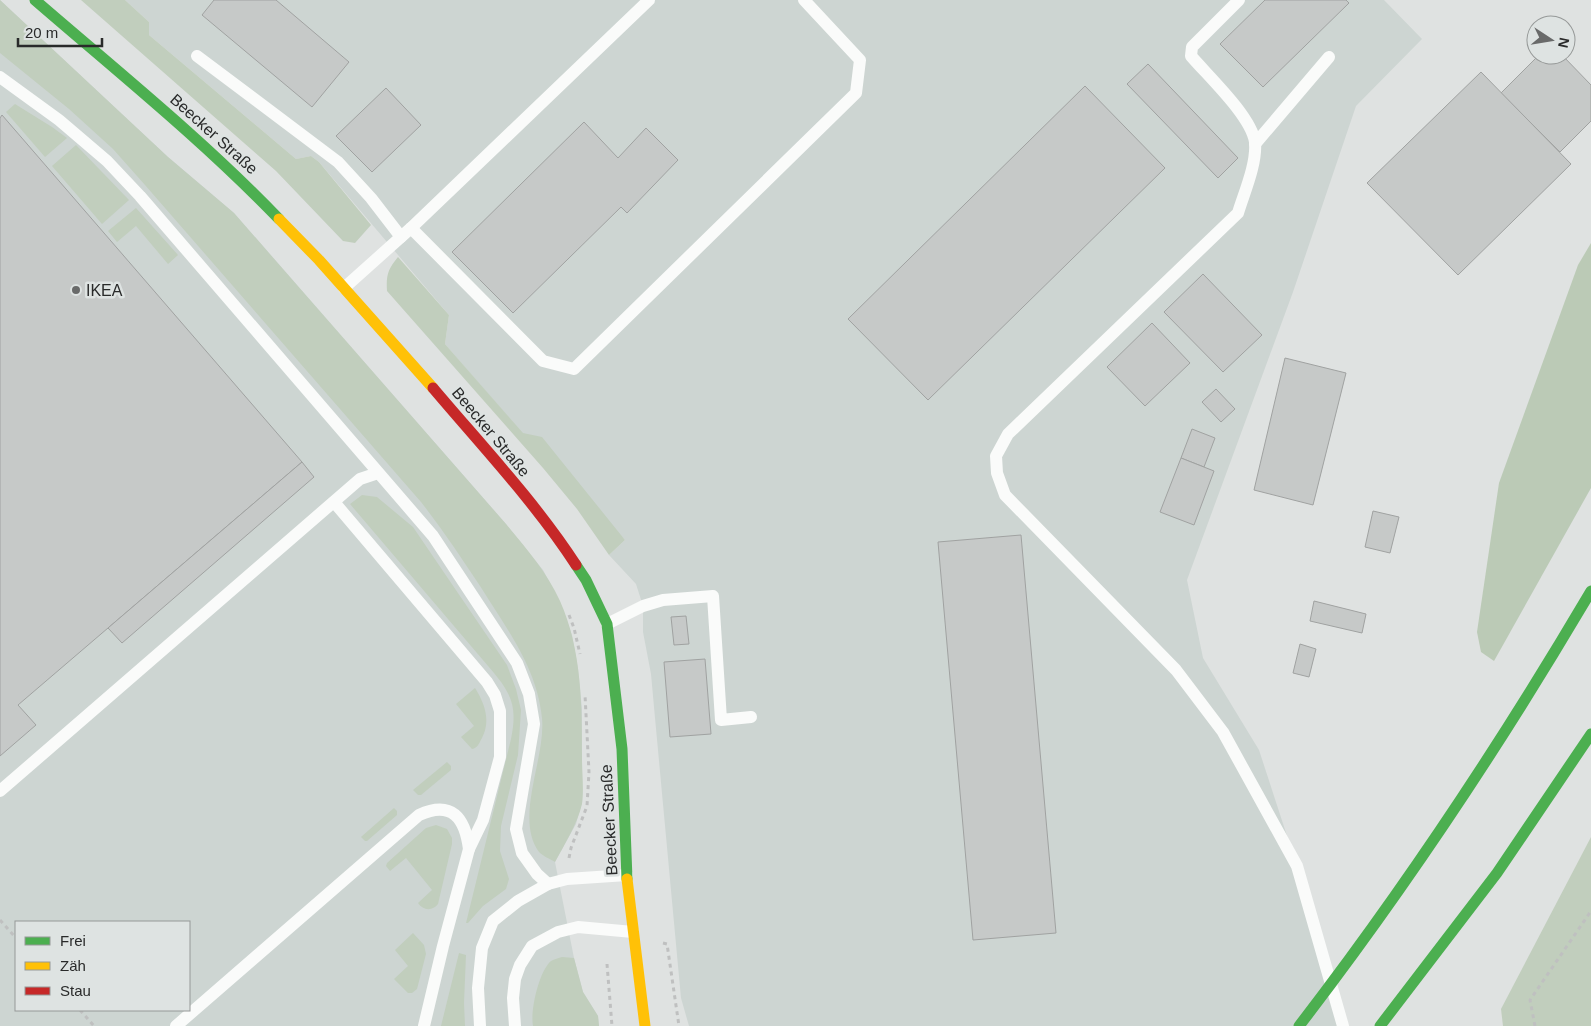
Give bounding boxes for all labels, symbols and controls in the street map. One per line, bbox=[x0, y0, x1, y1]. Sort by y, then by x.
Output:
scale bar bbox=[18, 15, 101, 47]
north arrow bbox=[1526, 15, 1576, 65]
text: 20 m bbox=[25, 24, 58, 41]
text: N bbox=[1555, 36, 1573, 49]
street label: Beecker Straße bbox=[167, 90, 261, 178]
place label: IKEA bbox=[86, 282, 123, 299]
marker: IKEA bbox=[70, 284, 82, 296]
street label: Beecker Straße bbox=[449, 384, 533, 480]
street label: Beecker Straße bbox=[598, 764, 620, 876]
legend bbox=[15, 921, 190, 1011]
text: Frei bbox=[60, 932, 86, 949]
text: Zäh bbox=[60, 957, 86, 974]
text: Stau bbox=[60, 982, 91, 999]

